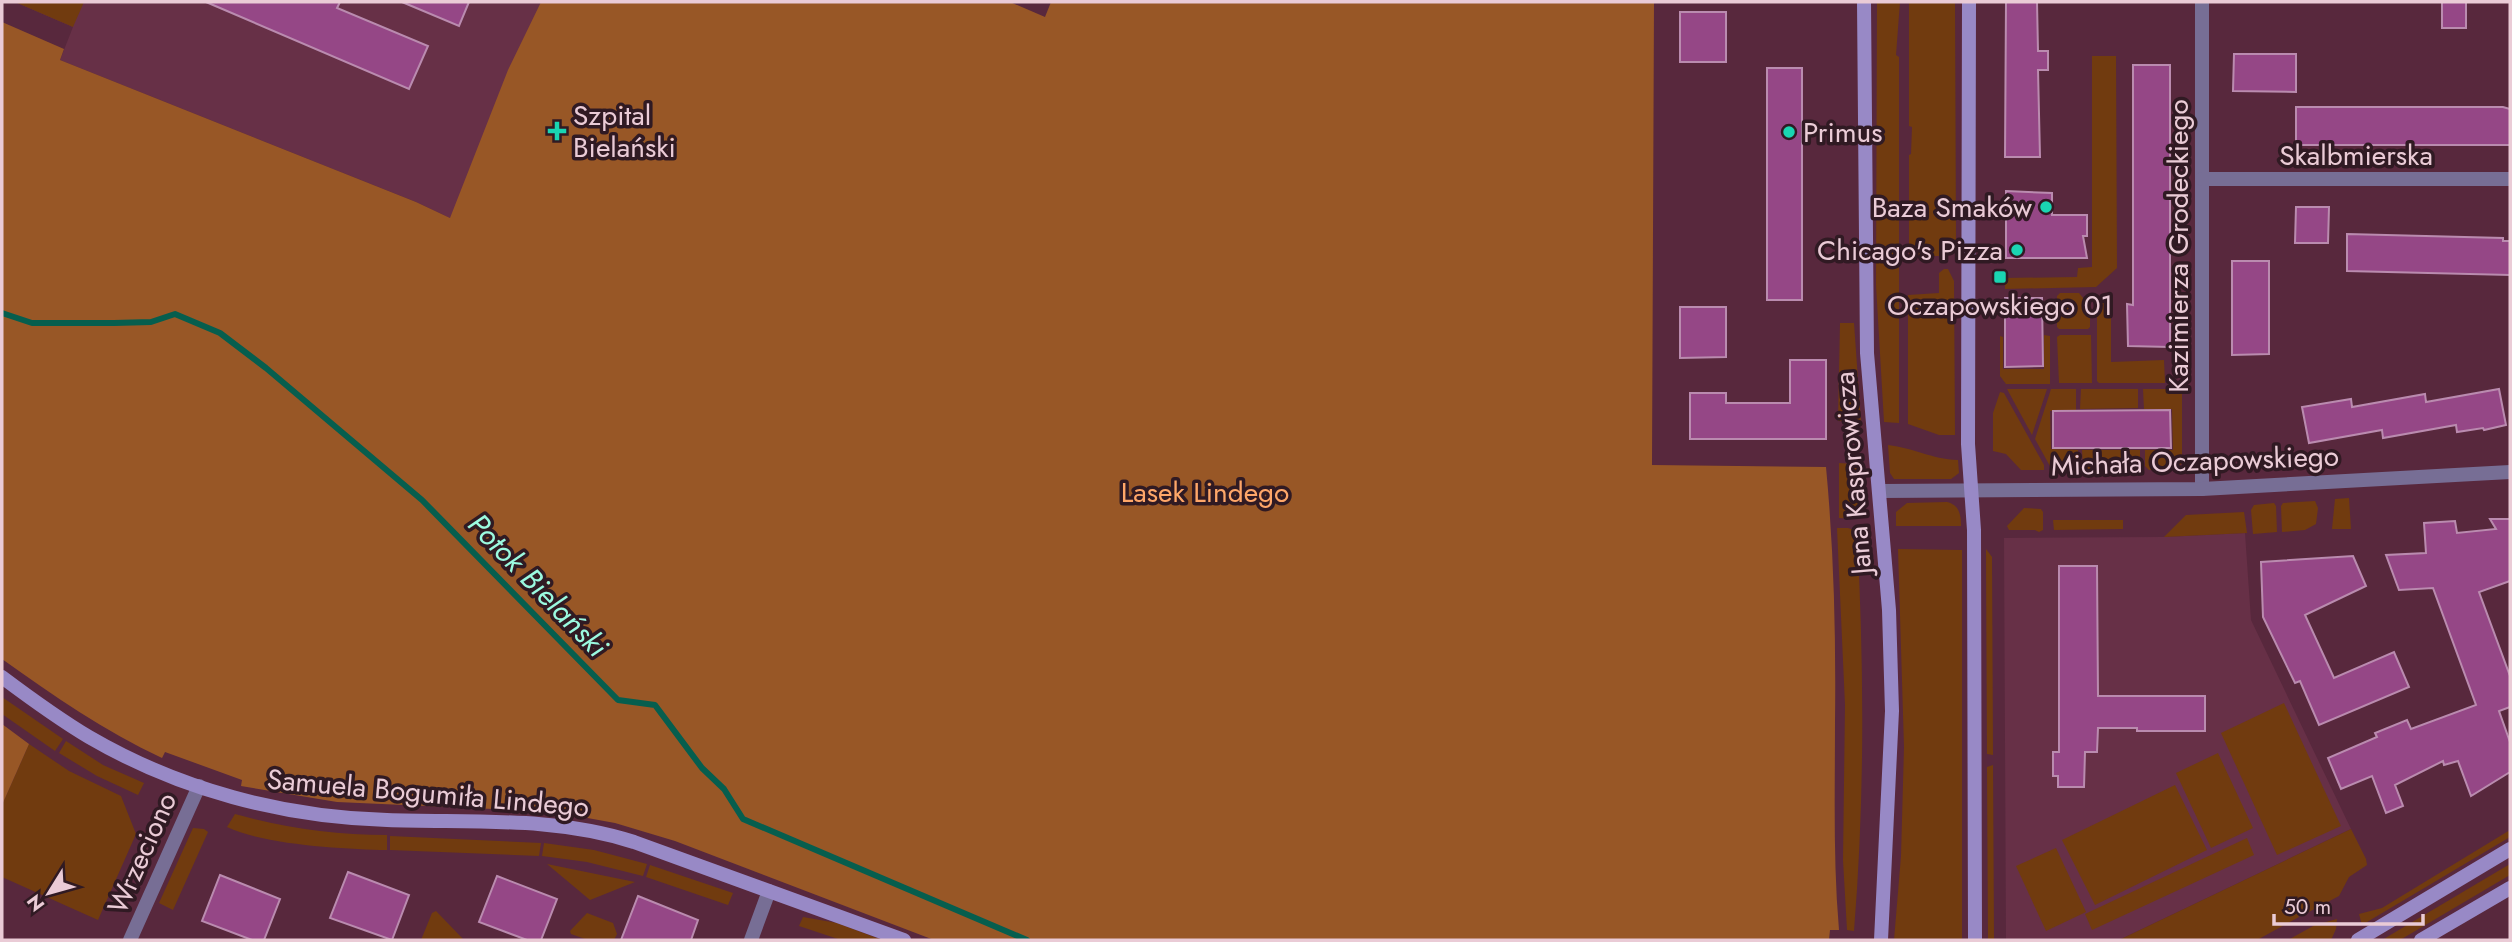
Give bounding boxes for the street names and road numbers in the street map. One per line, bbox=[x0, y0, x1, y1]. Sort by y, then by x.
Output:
street label: Kazimierza Grodeckiego bbox=[2158, 99, 2199, 393]
street label: Skalbmierska bbox=[2279, 135, 2433, 176]
street label: Jana Kasprowicza bbox=[1824, 370, 1883, 580]
street label: Michała Oczapowskiego bbox=[2050, 435, 2340, 487]
street label: Samuela Bogumiła Lindego bbox=[265, 758, 591, 828]
street label: Wrzeciono bbox=[97, 786, 187, 920]

